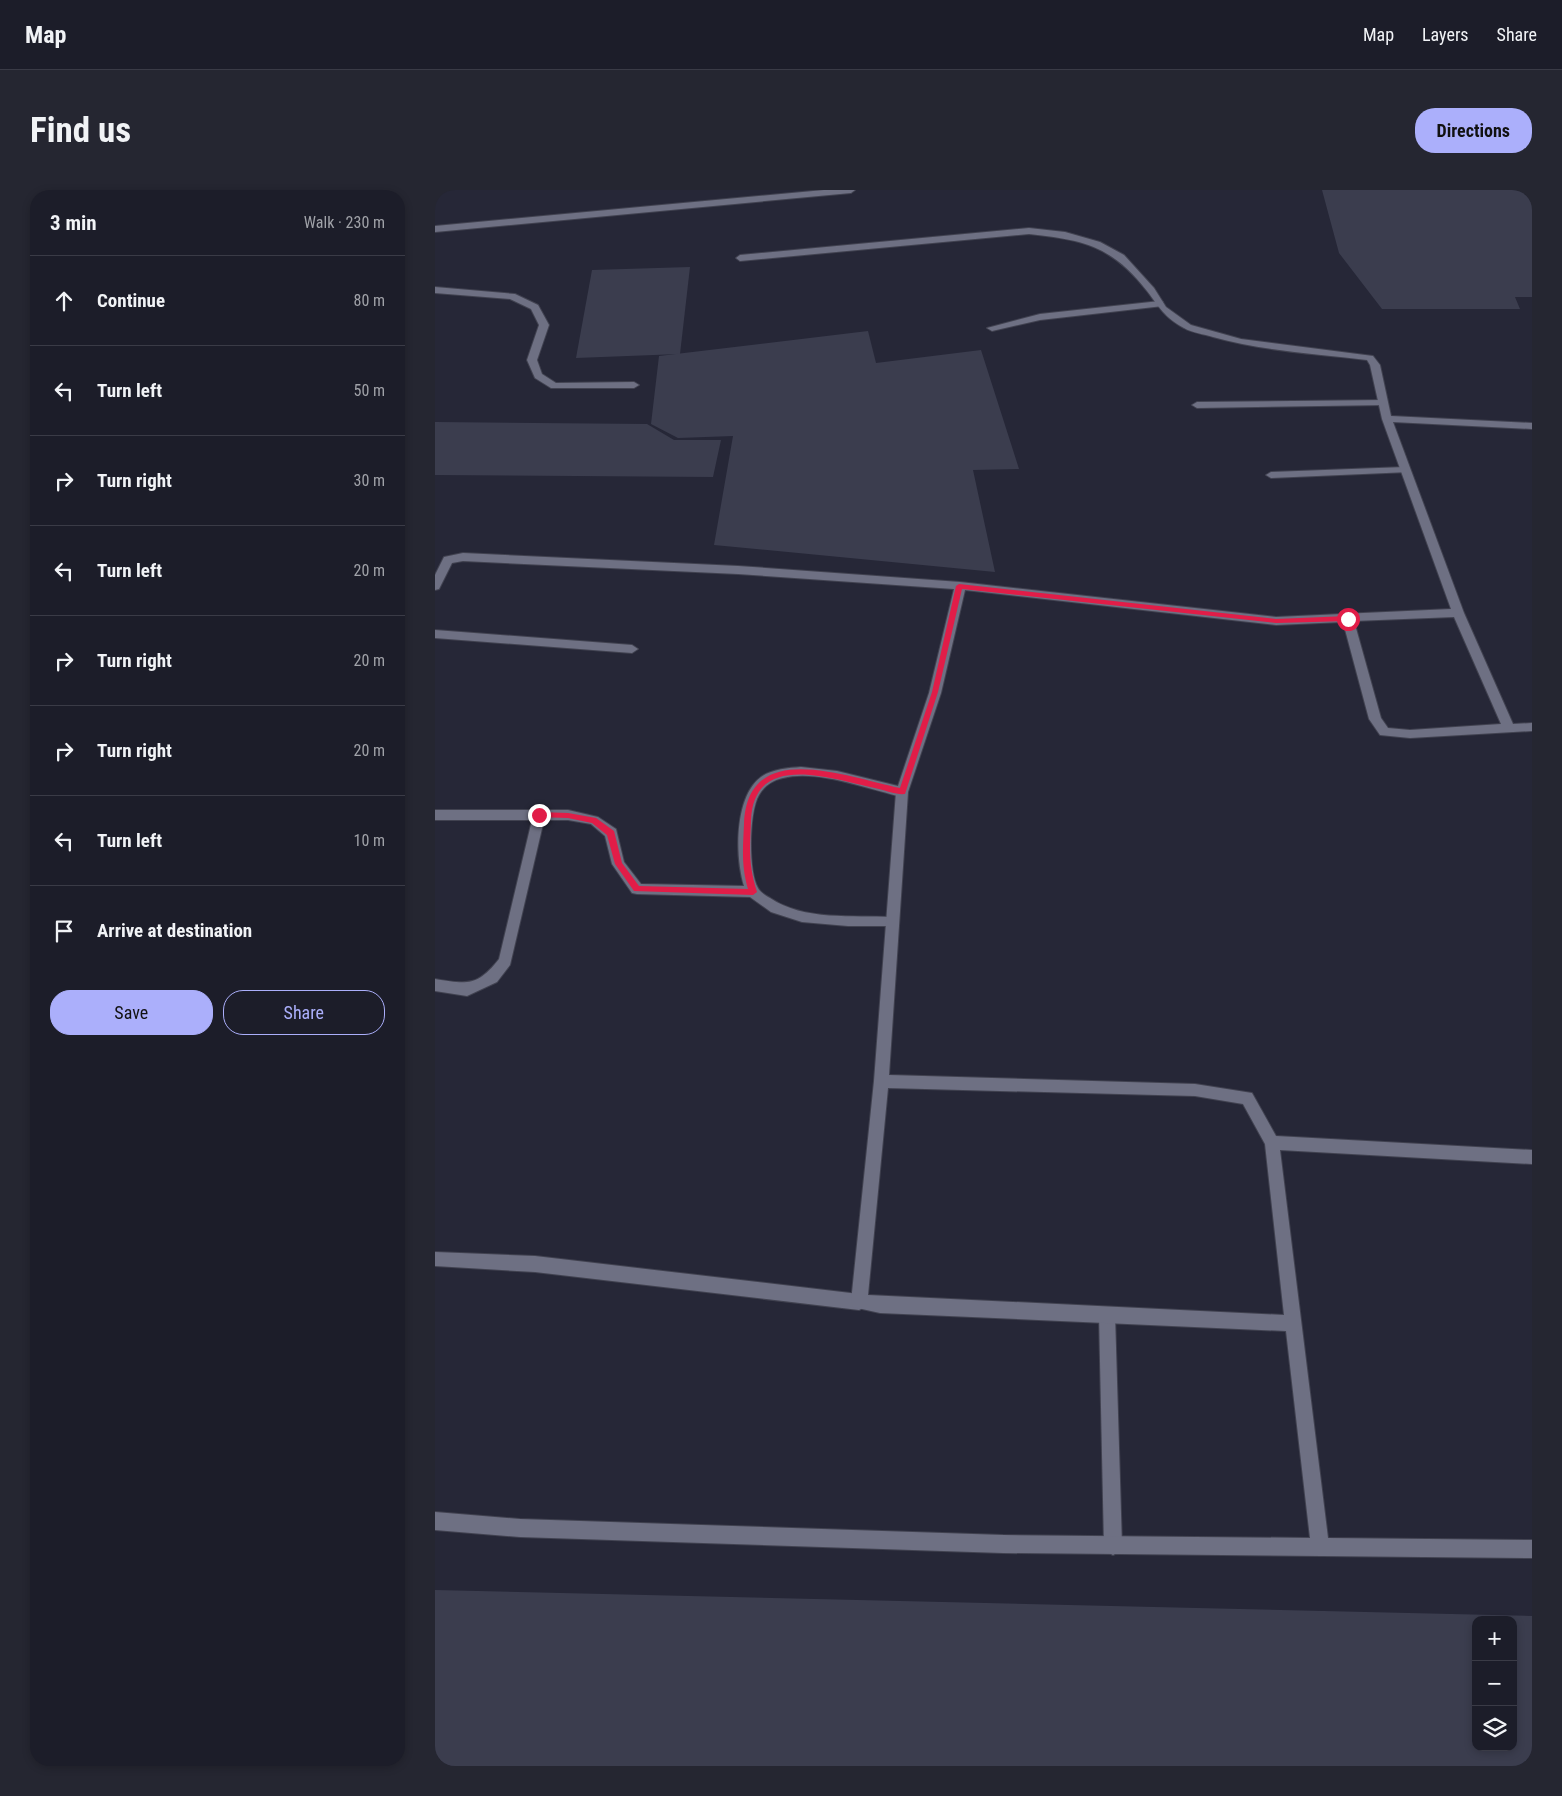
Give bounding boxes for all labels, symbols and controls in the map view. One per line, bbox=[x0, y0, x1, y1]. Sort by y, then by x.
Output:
text: Map bbox=[25, 21, 66, 49]
text: Map bbox=[1363, 24, 1394, 45]
text: Layers bbox=[1422, 24, 1469, 45]
text: Share bbox=[1497, 24, 1537, 45]
button: Directions bbox=[1415, 108, 1532, 153]
text: Find us bbox=[30, 110, 131, 151]
text: 3 min bbox=[50, 211, 97, 235]
text: Walk · 230 m bbox=[304, 213, 385, 232]
icon: ahead bbox=[50, 287, 78, 315]
text: Continue bbox=[97, 289, 165, 312]
text: 80 m bbox=[353, 291, 385, 310]
icon: left bbox=[50, 377, 78, 405]
text: Turn left bbox=[97, 379, 162, 402]
text: 50 m bbox=[353, 381, 385, 400]
icon: right bbox=[50, 467, 78, 495]
text: Turn right bbox=[97, 469, 172, 492]
text: 30 m bbox=[353, 471, 385, 490]
icon: left bbox=[50, 557, 78, 585]
text: Turn left bbox=[97, 559, 162, 582]
text: 20 m bbox=[353, 561, 385, 580]
route start bbox=[1337, 608, 1360, 631]
icon: right bbox=[50, 647, 78, 675]
text: Turn right bbox=[97, 649, 172, 672]
text: 20 m bbox=[353, 651, 385, 670]
icon: right bbox=[50, 737, 78, 765]
text: Turn right bbox=[97, 739, 172, 762]
text: 20 m bbox=[353, 741, 385, 760]
route end bbox=[528, 804, 551, 827]
icon: left bbox=[50, 827, 78, 855]
text: Turn left bbox=[97, 829, 162, 852]
text: 10 m bbox=[353, 831, 385, 850]
icon: arrive bbox=[50, 917, 78, 945]
text: Arrive at destination bbox=[97, 919, 252, 942]
button: Save bbox=[50, 990, 213, 1035]
button: Share bbox=[223, 990, 385, 1035]
map controls bbox=[1472, 1616, 1517, 1751]
button: + bbox=[1472, 1616, 1517, 1661]
button: − bbox=[1472, 1661, 1517, 1706]
button: layers bbox=[1472, 1706, 1517, 1751]

